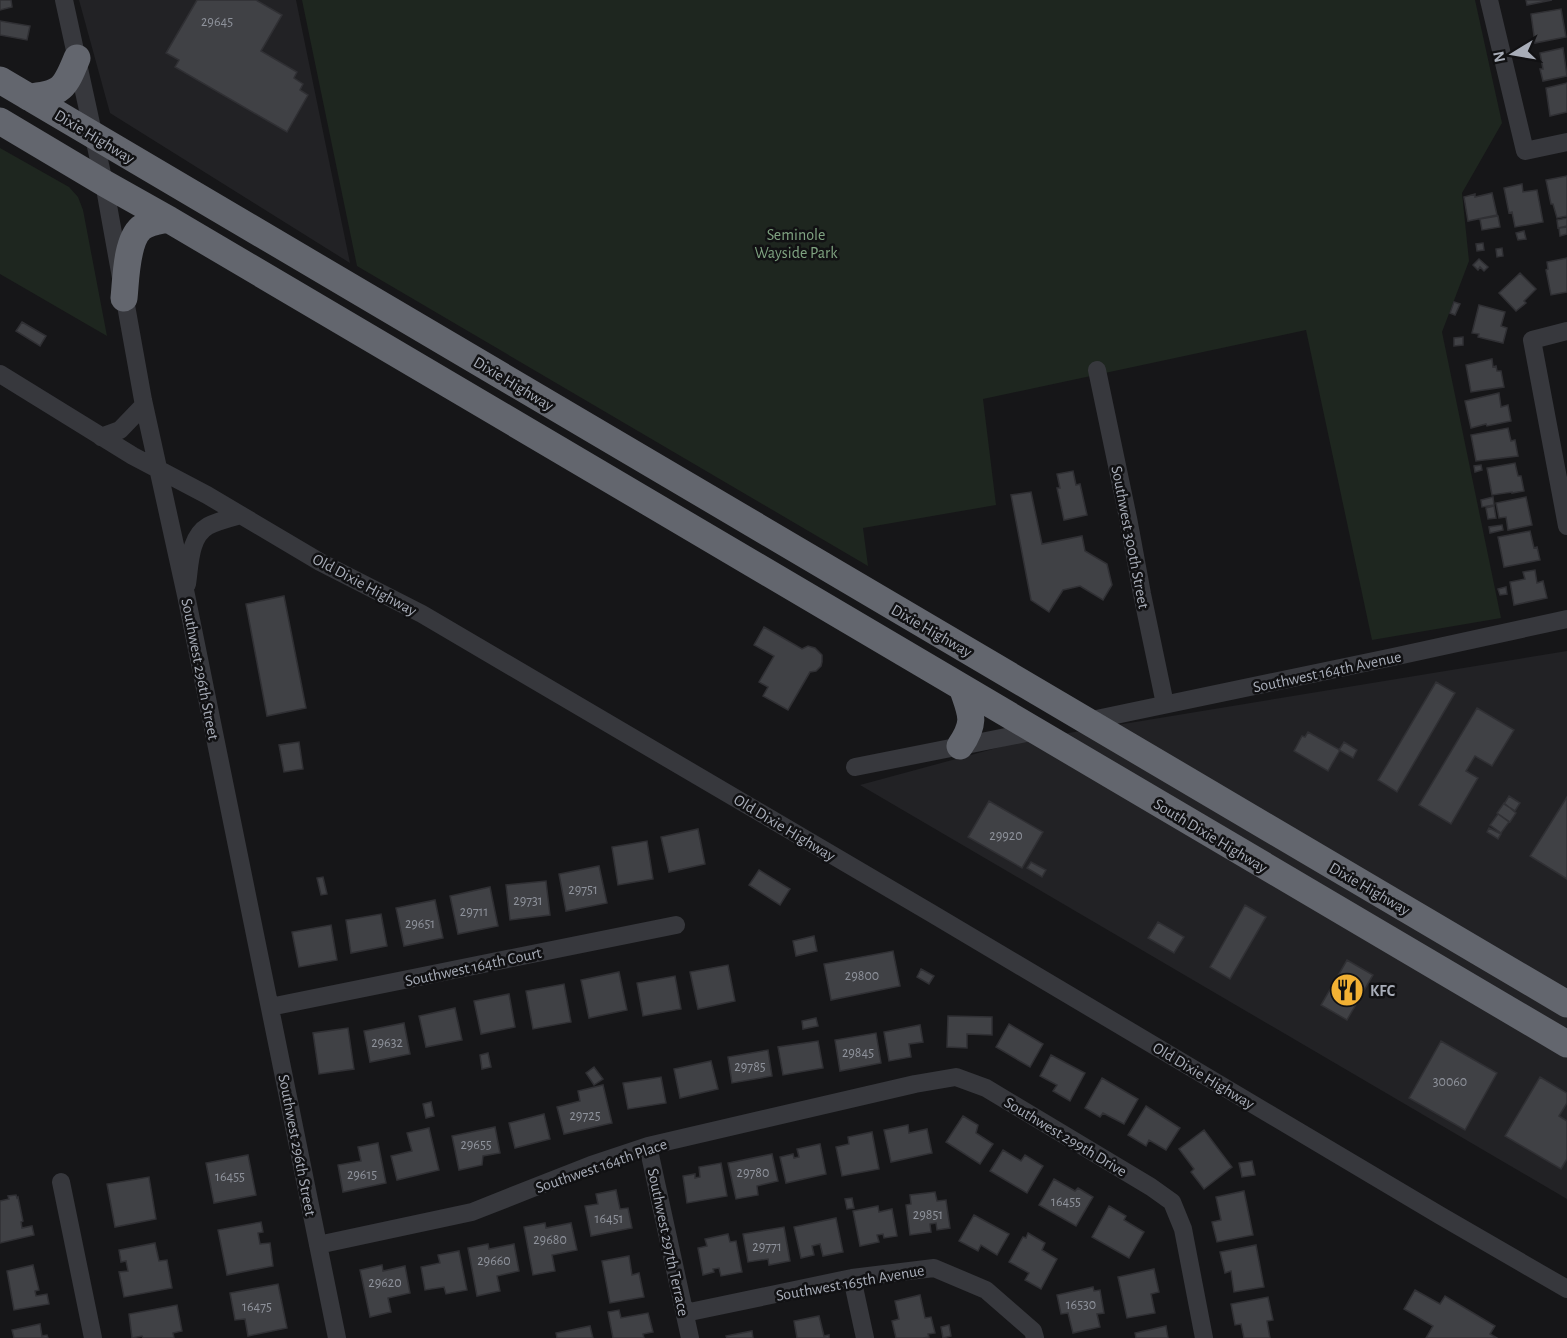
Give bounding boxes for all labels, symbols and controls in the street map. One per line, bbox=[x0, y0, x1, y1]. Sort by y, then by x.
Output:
house number: 29645 bbox=[201, 15, 233, 29]
north arrow bbox=[1483, 24, 1543, 84]
text: N bbox=[1490, 50, 1508, 64]
street label: Dixie Highway bbox=[51, 107, 137, 168]
park label: Seminole Wayside Park bbox=[754, 227, 838, 262]
street label: Dixie Highway bbox=[470, 354, 556, 415]
street label: Southwest 300th Street bbox=[1108, 464, 1152, 610]
street label: Old Dixie Highway bbox=[309, 551, 419, 620]
street label: Southwest 296th Street bbox=[178, 597, 222, 741]
street label: Dixie Highway bbox=[888, 601, 975, 661]
street label: Southwest 164th Avenue bbox=[1251, 648, 1403, 696]
street label: Old Dixie Highway bbox=[730, 791, 838, 865]
street label: South Dixie Highway bbox=[1150, 796, 1270, 877]
house number: 29920 bbox=[989, 829, 1023, 843]
street label: Dixie Highway bbox=[1326, 859, 1413, 919]
house number: 29751 bbox=[568, 883, 598, 897]
house number: 29731 bbox=[513, 894, 543, 908]
house number: 29711 bbox=[460, 905, 488, 919]
house number: 29651 bbox=[405, 917, 435, 931]
street label: Southwest 164th Court bbox=[404, 945, 543, 989]
house number: 29800 bbox=[845, 969, 879, 983]
restaurant icon: KFC bbox=[1329, 972, 1365, 1008]
place label: KFC bbox=[1370, 983, 1396, 999]
house number: 29632 bbox=[371, 1036, 403, 1050]
street label: Old Dixie Highway bbox=[1149, 1039, 1257, 1113]
house number: 29845 bbox=[842, 1046, 874, 1060]
house number: 29785 bbox=[734, 1060, 766, 1074]
street label: Southwest 296th Street bbox=[275, 1073, 319, 1217]
house number: 30060 bbox=[1433, 1075, 1467, 1089]
street label: Southwest 299th Drive bbox=[1002, 1094, 1129, 1180]
house number: 29725 bbox=[569, 1109, 601, 1123]
street label: Southwest 164th Place bbox=[534, 1136, 669, 1196]
house number: 29655 bbox=[460, 1138, 492, 1152]
house number: 29780 bbox=[737, 1166, 769, 1180]
street label: Southwest 297th Terrace bbox=[645, 1167, 692, 1318]
house number: 29615 bbox=[347, 1168, 377, 1182]
house number: 16455 bbox=[215, 1170, 245, 1184]
house number: 16455 bbox=[1051, 1195, 1081, 1209]
house number: 29851 bbox=[913, 1208, 943, 1222]
house number: 16451 bbox=[595, 1212, 623, 1226]
house number: 29680 bbox=[533, 1233, 567, 1247]
house number: 29771 bbox=[752, 1240, 782, 1254]
house number: 29660 bbox=[477, 1254, 511, 1268]
street label: Southwest 165th Avenue bbox=[775, 1262, 926, 1304]
house number: 29620 bbox=[368, 1276, 402, 1290]
house number: 16530 bbox=[1066, 1298, 1096, 1312]
house number: 16475 bbox=[242, 1300, 272, 1314]

